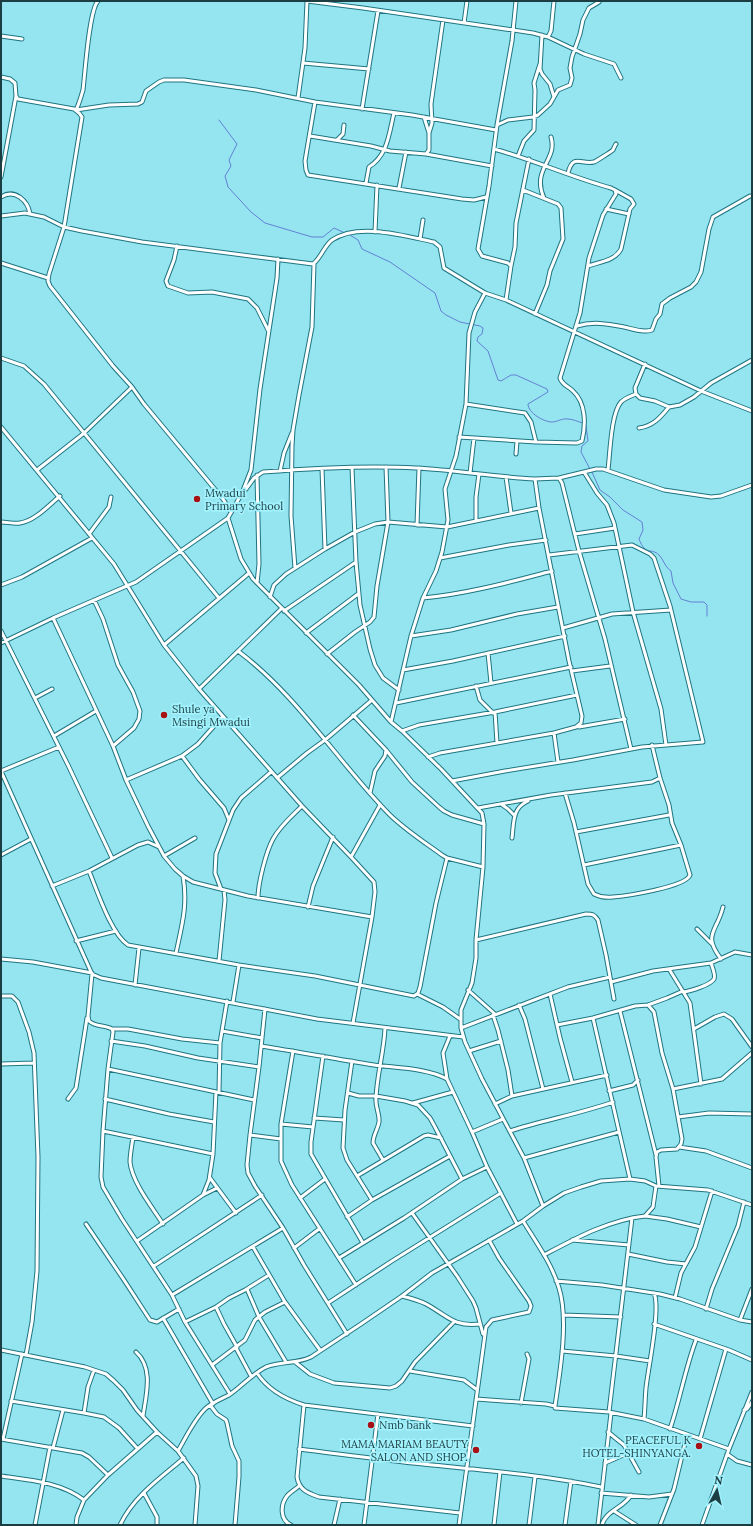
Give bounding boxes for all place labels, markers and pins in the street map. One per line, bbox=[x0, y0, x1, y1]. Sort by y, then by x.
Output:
place label: Mwadui Primary School bbox=[205, 486, 283, 513]
marker: Mwadui Primary School bbox=[192, 494, 202, 504]
place label: Shule ya Msingi Mwadui bbox=[172, 702, 250, 729]
marker: Shule ya Msingi Mwadui bbox=[159, 710, 169, 720]
place label: Nmb bank bbox=[379, 1418, 431, 1432]
marker: Nmb bank bbox=[366, 1420, 376, 1430]
place label: PEACEFUL K HOTEL-SHINYANGA. bbox=[582, 1433, 691, 1460]
place label: MAMA MARIAM BEAUTY SALON AND SHOP. bbox=[341, 1437, 469, 1464]
marker: PEACEFUL K HOTEL-SHINYANGA. bbox=[694, 1441, 704, 1451]
marker: MAMA MARIAM BEAUTY SALON AND SHOP. bbox=[471, 1445, 481, 1455]

